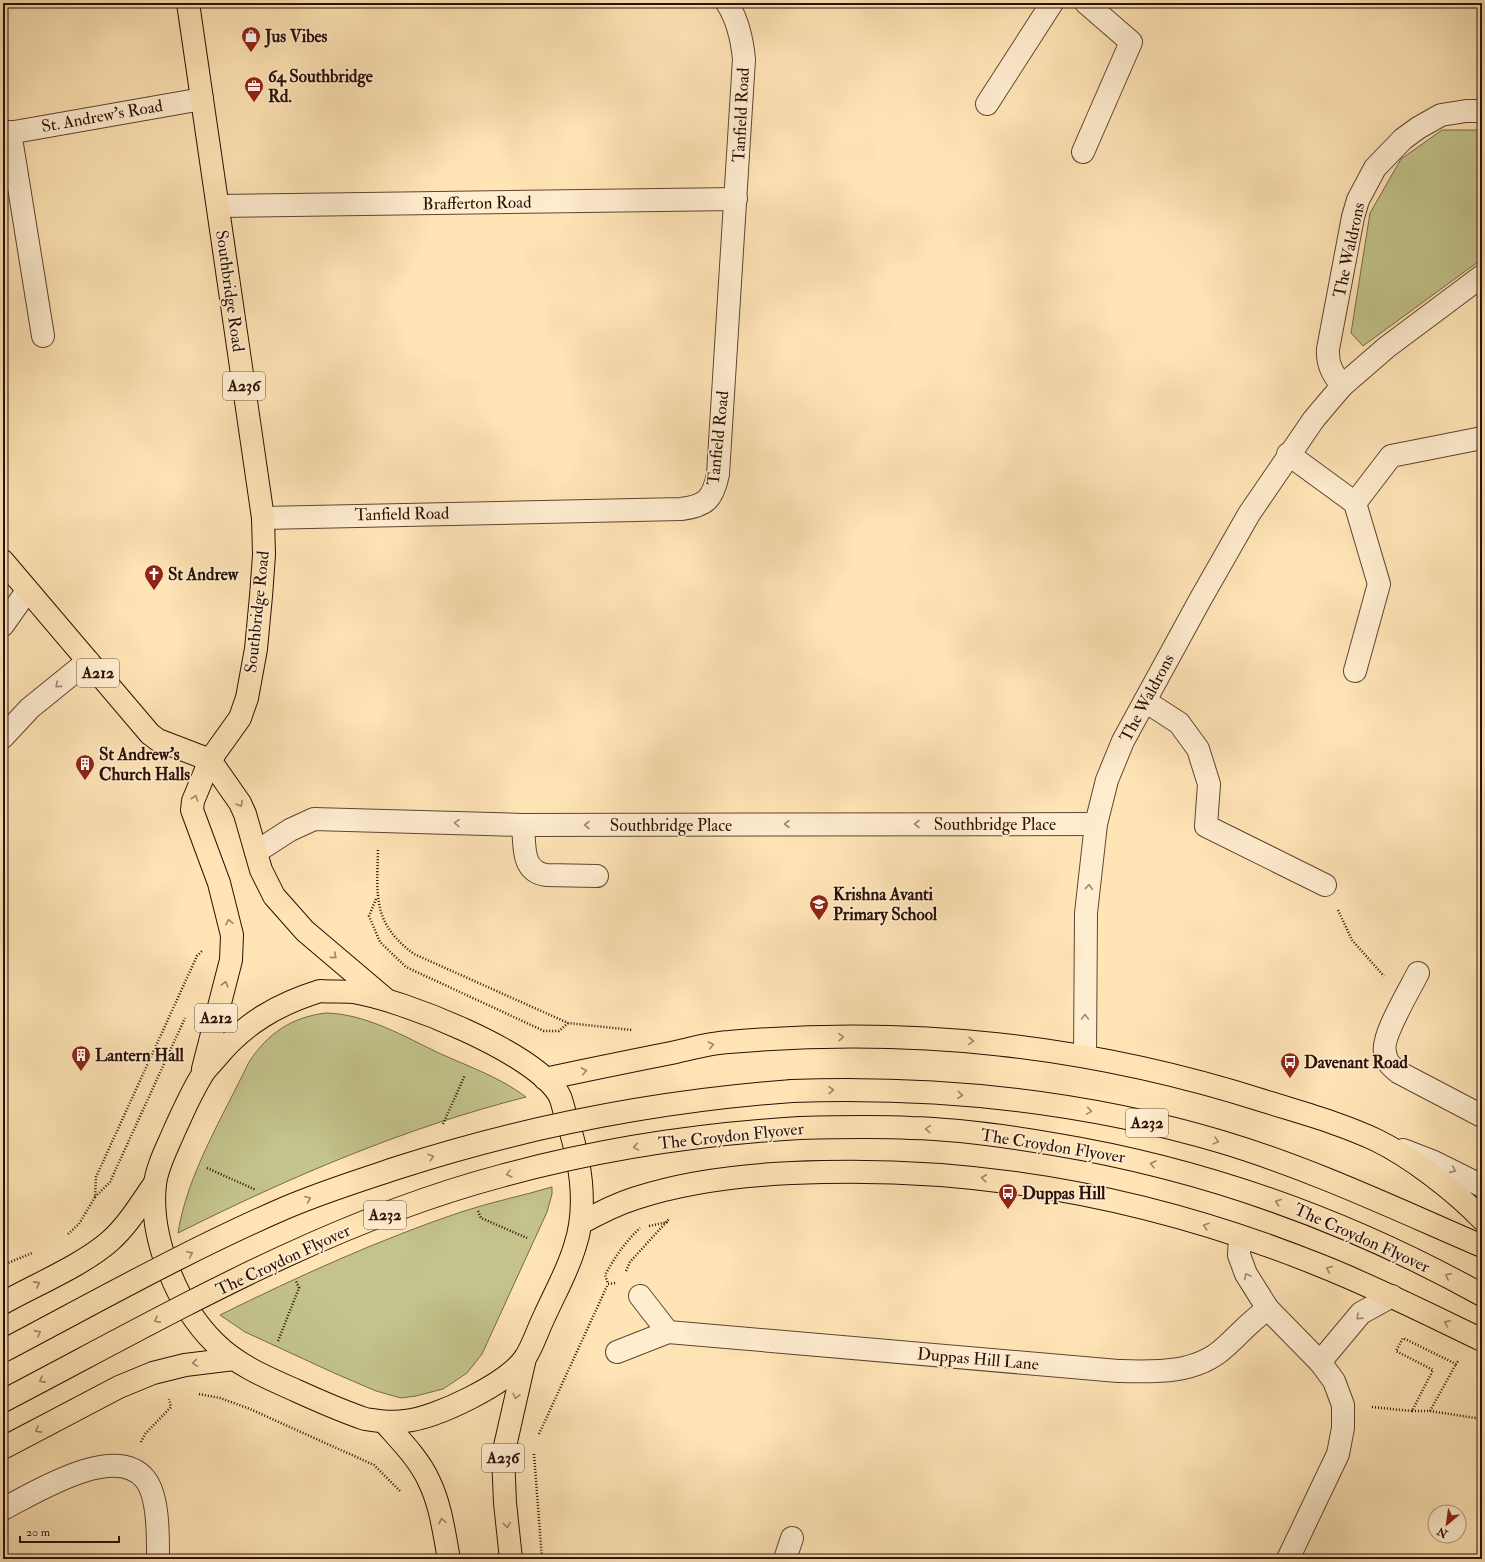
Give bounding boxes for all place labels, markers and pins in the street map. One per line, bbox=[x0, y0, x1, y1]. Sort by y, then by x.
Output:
shop icon: Jus Vibes bbox=[240, 25, 262, 53]
place label: Jus Vibes bbox=[264, 26, 328, 48]
place label: 64 Southbridge Rd. bbox=[268, 66, 374, 107]
office icon: 64 Southbridge Rd. bbox=[243, 75, 265, 103]
church icon: St Andrew bbox=[143, 563, 165, 591]
place label: St Andrew bbox=[168, 564, 239, 585]
place label: St Andrew's Church Halls bbox=[99, 744, 190, 785]
building icon: St Andrew's Church Halls bbox=[74, 753, 96, 781]
place label: Krishna Avanti Primary School bbox=[833, 884, 938, 926]
school or university icon: Krishna Avanti Primary School bbox=[808, 893, 830, 921]
building icon: Lantern Hall bbox=[70, 1044, 92, 1072]
place label: Lantern Hall bbox=[95, 1045, 185, 1066]
bus stop icon: Davenant Road bbox=[1279, 1051, 1301, 1079]
place label: Davenant Road bbox=[1304, 1052, 1409, 1073]
bus stop icon: Duppas Hill bbox=[997, 1182, 1019, 1210]
place label: Duppas Hill bbox=[1022, 1183, 1106, 1205]

